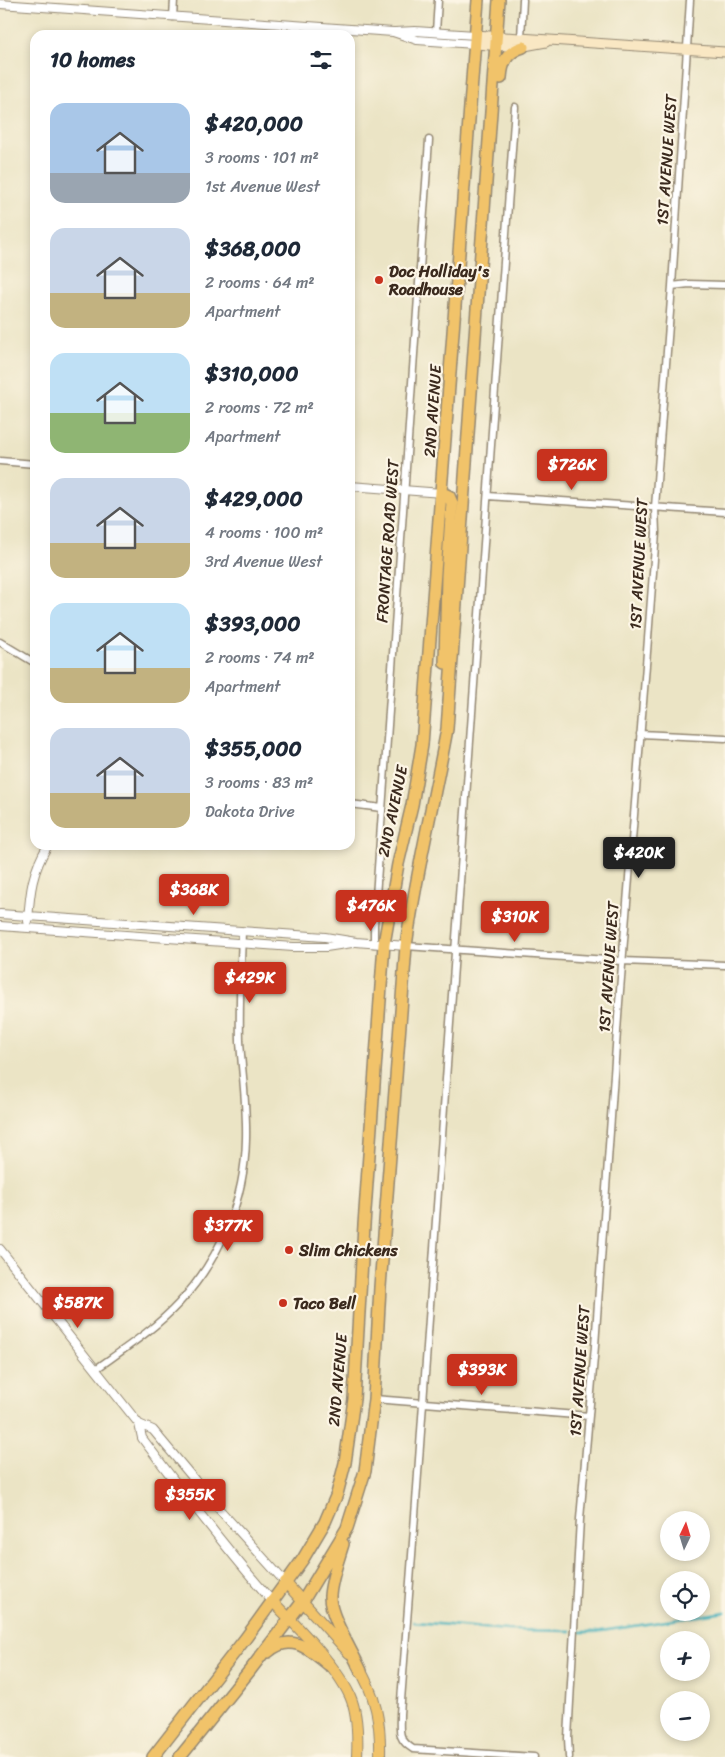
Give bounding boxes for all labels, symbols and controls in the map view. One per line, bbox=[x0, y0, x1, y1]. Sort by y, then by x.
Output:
text: 10 homes bbox=[50, 41, 135, 79]
icon: filters bbox=[307, 46, 335, 74]
street label: 1ST AVENUE WEST bbox=[647, 92, 686, 227]
text: $420,000 bbox=[205, 105, 303, 143]
icon: home bbox=[90, 123, 150, 183]
text: 3 rooms · 101 m² bbox=[205, 143, 319, 172]
text: 1st Avenue West bbox=[205, 172, 320, 201]
text: $368,000 bbox=[205, 230, 301, 268]
icon: home bbox=[90, 248, 150, 308]
place label: Doc Holliday's Roadhouse bbox=[388, 257, 490, 304]
text: 2 rooms · 64 m² bbox=[205, 268, 315, 297]
marker: Doc Holliday's Roadhouse bbox=[373, 274, 385, 286]
text: Apartment bbox=[205, 297, 281, 326]
text: $310,000 bbox=[205, 355, 298, 393]
street label: 2ND AVENUE bbox=[415, 363, 450, 458]
icon: home bbox=[90, 373, 150, 433]
text: 2 rooms · 72 m² bbox=[205, 393, 314, 422]
text: Apartment bbox=[205, 422, 281, 451]
pin: $726K bbox=[537, 448, 607, 491]
text: $726K bbox=[548, 450, 596, 479]
street label: FRONTAGE ROAD WEST bbox=[367, 457, 408, 624]
text: $429,000 bbox=[205, 480, 303, 518]
street label: 1ST AVENUE WEST bbox=[621, 496, 656, 630]
icon: home bbox=[90, 498, 150, 558]
text: 4 rooms · 100 m² bbox=[205, 518, 323, 547]
text: 3rd Avenue West bbox=[205, 547, 323, 576]
text: $393,000 bbox=[205, 605, 301, 643]
icon: home bbox=[90, 623, 150, 683]
text: 2 rooms · 74 m² bbox=[205, 643, 315, 672]
text: Apartment bbox=[205, 672, 281, 701]
text: $355,000 bbox=[205, 730, 302, 768]
icon: home bbox=[90, 748, 150, 808]
street label: 2ND AVENUE bbox=[369, 761, 417, 860]
text: 3 rooms · 83 m² bbox=[205, 768, 313, 797]
text: Dakota Drive bbox=[205, 797, 295, 826]
pin: $420K bbox=[604, 836, 674, 879]
text: $420K bbox=[614, 838, 664, 867]
pin: $368K bbox=[159, 874, 229, 916]
text: $368K bbox=[170, 875, 218, 904]
pin: $476K bbox=[336, 890, 406, 932]
text: $476K bbox=[347, 891, 395, 920]
street label: 1ST AVENUE WEST bbox=[589, 899, 628, 1034]
pin: $310K bbox=[480, 900, 550, 943]
text: $310K bbox=[492, 902, 538, 931]
pin: $429K bbox=[215, 962, 285, 1004]
text: $429K bbox=[225, 963, 275, 992]
pin: $377K bbox=[193, 1210, 263, 1252]
text: $377K bbox=[204, 1211, 252, 1240]
place label: Slim Chickens bbox=[298, 1236, 398, 1265]
marker: Slim Chickens bbox=[283, 1244, 295, 1256]
pin: $587K bbox=[43, 1286, 113, 1329]
text: $587K bbox=[53, 1288, 103, 1317]
place label: Taco Bell bbox=[293, 1289, 357, 1318]
marker: Taco Bell bbox=[277, 1297, 289, 1309]
street label: 1ST AVENUE WEST bbox=[560, 1303, 599, 1438]
street label: 2ND AVENUE bbox=[319, 1331, 356, 1428]
pin: $393K bbox=[447, 1354, 517, 1396]
text: $393K bbox=[458, 1355, 506, 1384]
pin: $355K bbox=[155, 1478, 225, 1521]
text: $355K bbox=[166, 1480, 214, 1509]
north arrow bbox=[660, 1511, 710, 1561]
map controls bbox=[660, 1511, 710, 1741]
button: locate bbox=[660, 1571, 710, 1621]
button: + bbox=[660, 1631, 710, 1681]
button: − bbox=[660, 1691, 710, 1741]

